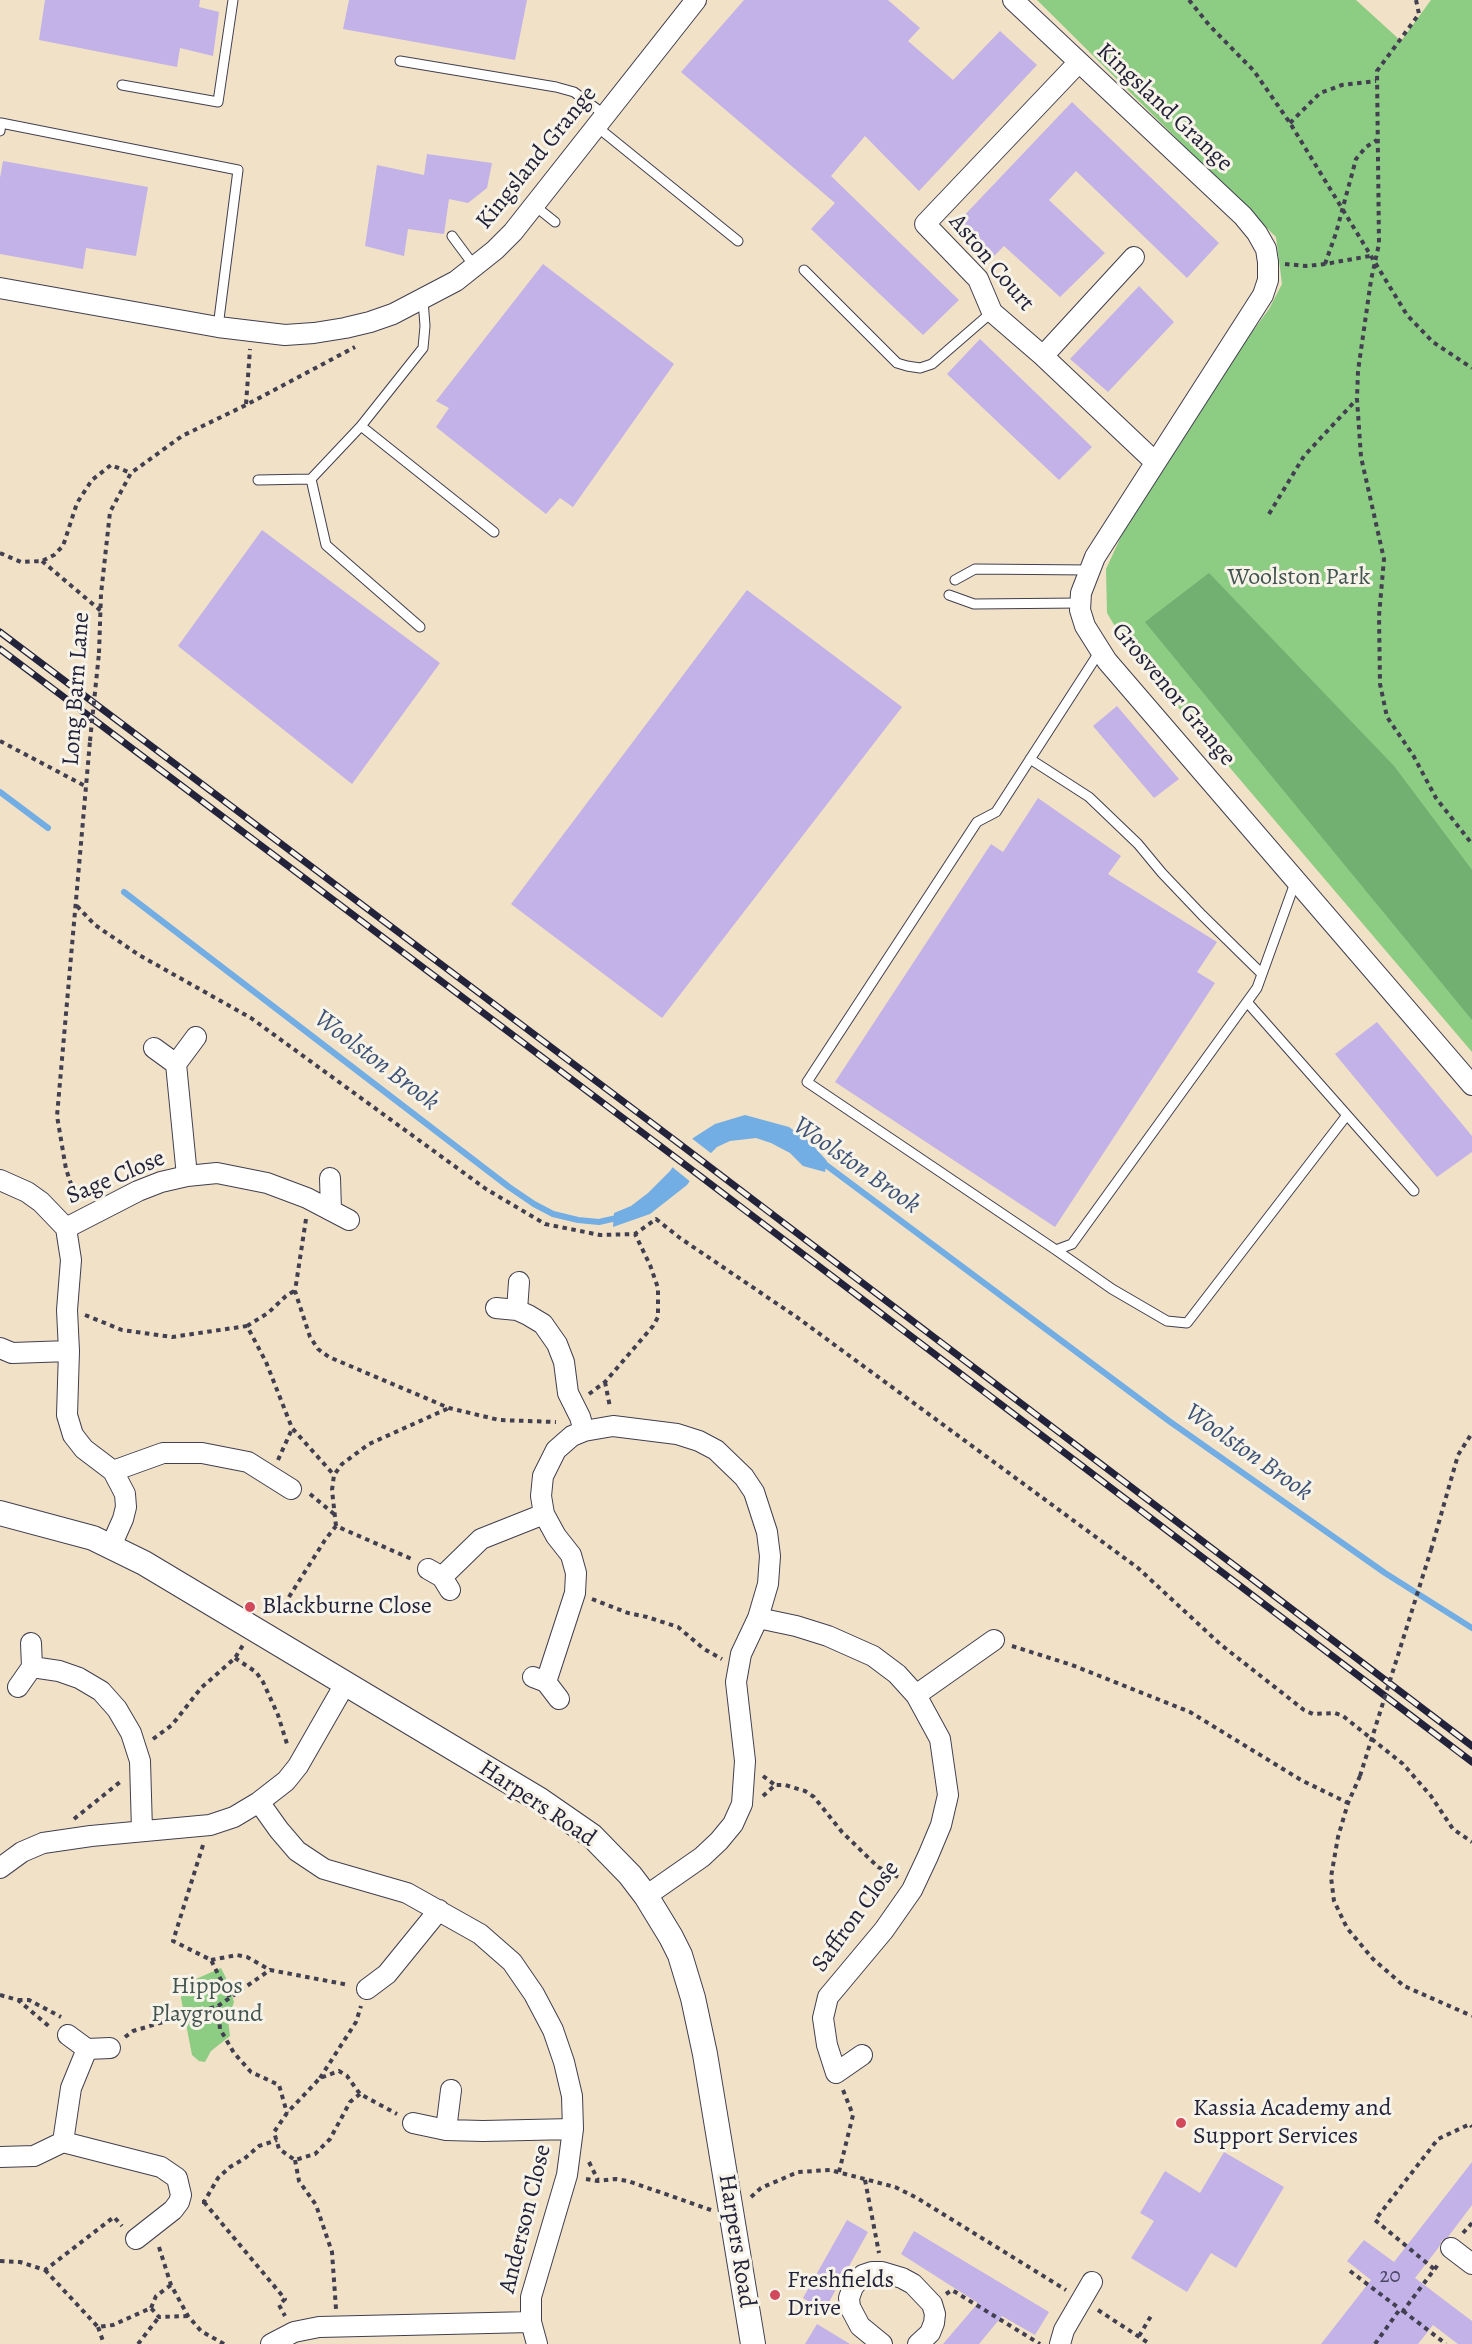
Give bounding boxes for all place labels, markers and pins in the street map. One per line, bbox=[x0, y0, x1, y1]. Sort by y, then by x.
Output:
place label: Blackburne Close bbox=[262, 1593, 432, 1621]
marker: Blackburne Close bbox=[243, 1600, 257, 1614]
place label: Kassia Academy and Support Services bbox=[1193, 2095, 1392, 2151]
marker: Kassia Academy and Support Services bbox=[1174, 2116, 1188, 2130]
place label: Freshfields Drive bbox=[787, 2267, 894, 2323]
marker: Freshfields Drive bbox=[768, 2288, 782, 2302]

